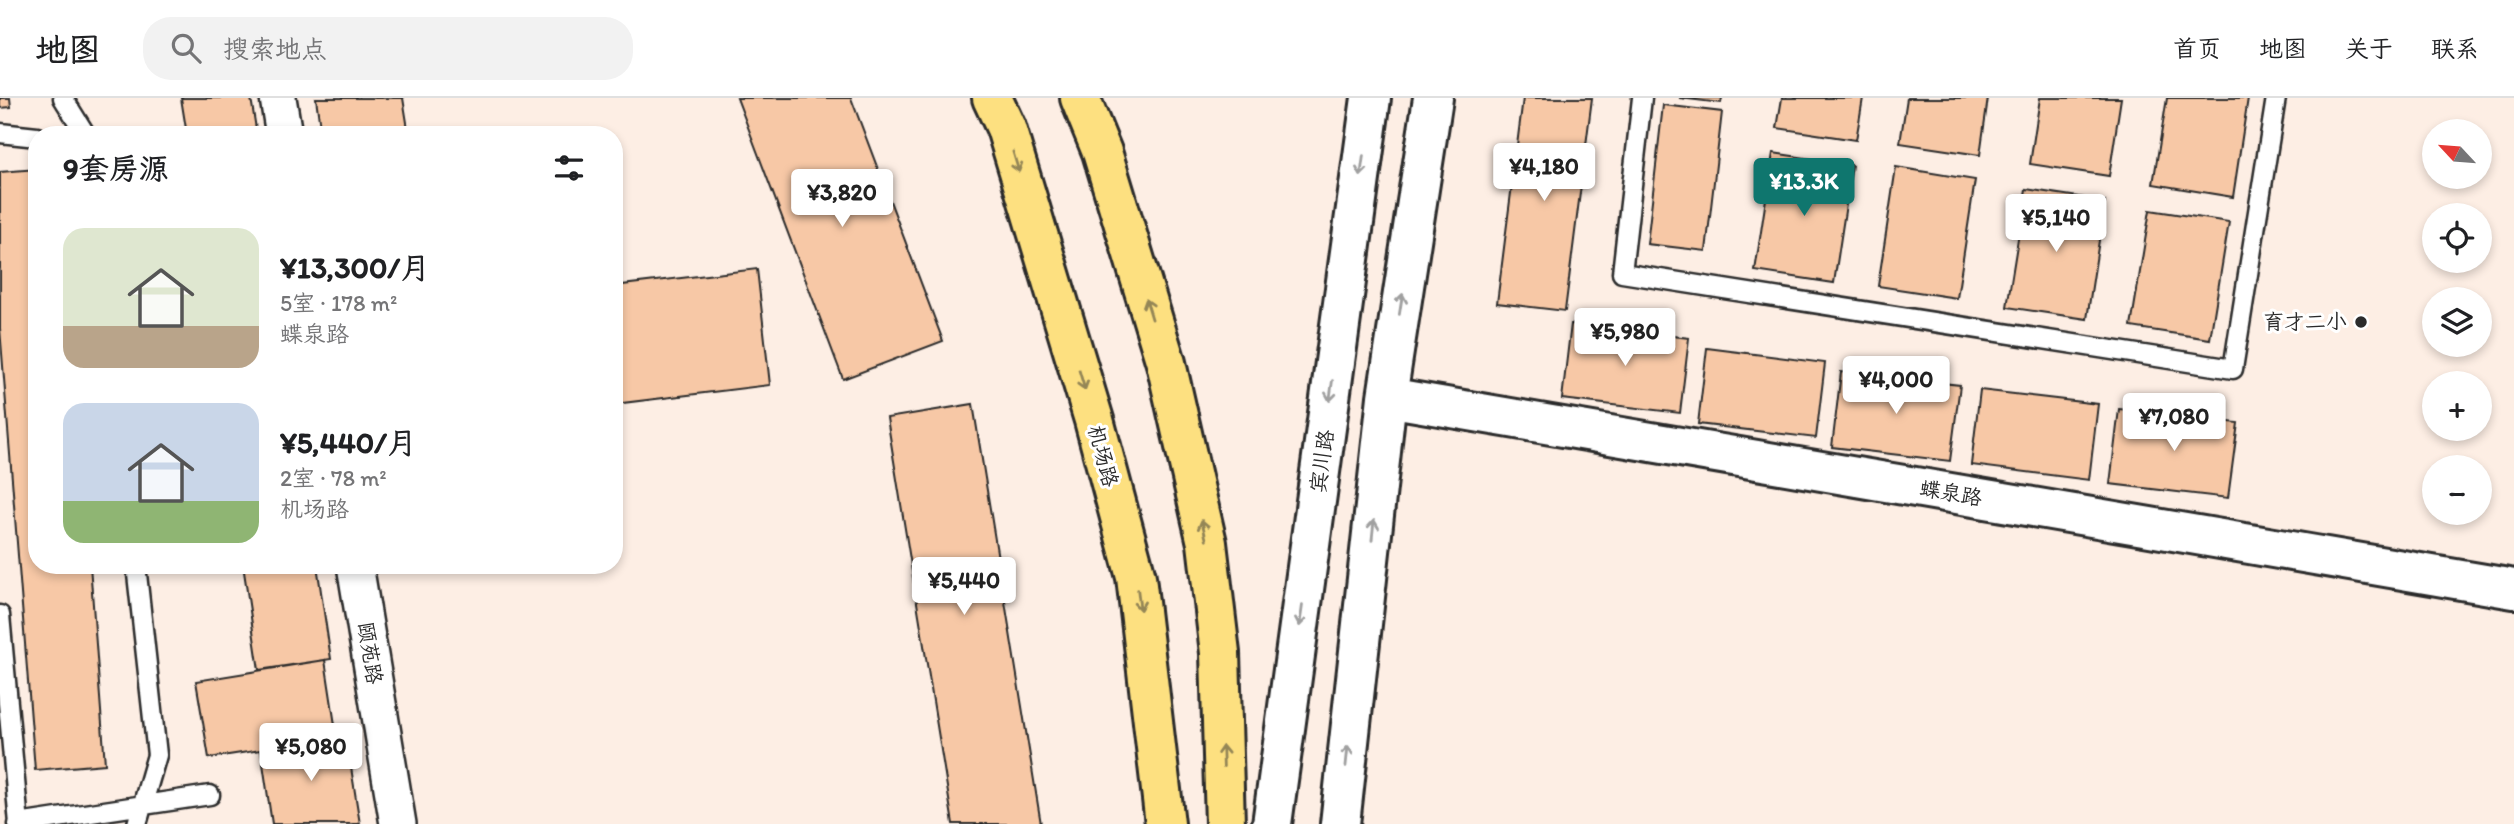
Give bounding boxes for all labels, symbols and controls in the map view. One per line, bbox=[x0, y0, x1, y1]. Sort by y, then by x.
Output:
search box bbox=[143, 17, 633, 80]
icon: search bbox=[167, 29, 205, 67]
text: 地图 bbox=[35, 30, 101, 69]
text: 搜索地点 bbox=[223, 33, 327, 65]
text: 首页 bbox=[2173, 34, 2221, 63]
text: 地图 bbox=[2259, 34, 2307, 63]
text: 关于 bbox=[2345, 34, 2393, 63]
text: 联系 bbox=[2431, 34, 2479, 63]
north arrow bbox=[2422, 119, 2492, 189]
map controls bbox=[2422, 119, 2492, 525]
pin: ¥4,180 bbox=[1487, 144, 1601, 203]
icon: filters bbox=[550, 149, 588, 187]
text: 9套房源 bbox=[63, 150, 169, 187]
one-way arrow bbox=[1010, 151, 1023, 173]
text: ¥4,180 bbox=[1509, 152, 1579, 180]
one-way arrow bbox=[1355, 154, 1368, 176]
pin: ¥13.3K bbox=[1747, 158, 1861, 218]
text: ¥13.3K bbox=[1770, 167, 1838, 195]
pin: ¥3,820 bbox=[785, 170, 899, 229]
text: ¥3,820 bbox=[807, 178, 877, 206]
pin: ¥5,140 bbox=[1999, 194, 2113, 254]
text: ¥5,140 bbox=[2021, 203, 2091, 231]
button: locate bbox=[2422, 203, 2492, 273]
text: ¥13,300/月 bbox=[280, 249, 430, 286]
icon: home bbox=[119, 256, 203, 340]
button: layers bbox=[2422, 287, 2492, 357]
text: 5室 · 178 m² bbox=[280, 289, 397, 317]
one-way arrow bbox=[1395, 294, 1408, 316]
one-way arrow bbox=[1142, 298, 1155, 320]
pin: ¥5,980 bbox=[1568, 308, 1682, 368]
place label: 育才二小 bbox=[2263, 309, 2347, 334]
marker: 育才二小 bbox=[2353, 314, 2369, 330]
text: ¥5,980 bbox=[1590, 317, 1660, 345]
text: 蝶泉路 bbox=[280, 320, 349, 348]
pin: ¥4,000 bbox=[1839, 356, 1953, 416]
text: ¥4,000 bbox=[1859, 365, 1933, 393]
one-way arrow bbox=[1076, 368, 1089, 390]
button: + bbox=[2422, 371, 2492, 441]
one-way arrow bbox=[1325, 379, 1338, 402]
pin: ¥7,080 bbox=[2117, 394, 2231, 453]
text: ¥7,080 bbox=[2139, 402, 2209, 430]
street label: 机场路 bbox=[1083, 422, 1124, 490]
text: ¥5,440/月 bbox=[280, 424, 417, 461]
street label: 宾川路 bbox=[1305, 428, 1338, 494]
icon: home bbox=[119, 431, 203, 515]
button: − bbox=[2422, 455, 2492, 525]
text: 2室 · 78 m² bbox=[280, 464, 387, 492]
street label: 蝶泉路 bbox=[1918, 475, 1984, 510]
text: 机场路 bbox=[280, 495, 349, 523]
one-way arrow bbox=[1196, 519, 1209, 541]
one-way arrow bbox=[1366, 519, 1379, 542]
pin: ¥5,440 bbox=[907, 558, 1021, 617]
text: ¥5,440 bbox=[928, 566, 1000, 594]
one-way arrow bbox=[1133, 588, 1146, 611]
one-way arrow bbox=[1294, 605, 1307, 627]
street label: 颐苑路 bbox=[353, 620, 388, 686]
pin: ¥5,080 bbox=[254, 724, 368, 783]
text: ¥5,080 bbox=[275, 732, 347, 760]
one-way arrow bbox=[1217, 745, 1230, 768]
one-way arrow bbox=[1341, 745, 1354, 768]

